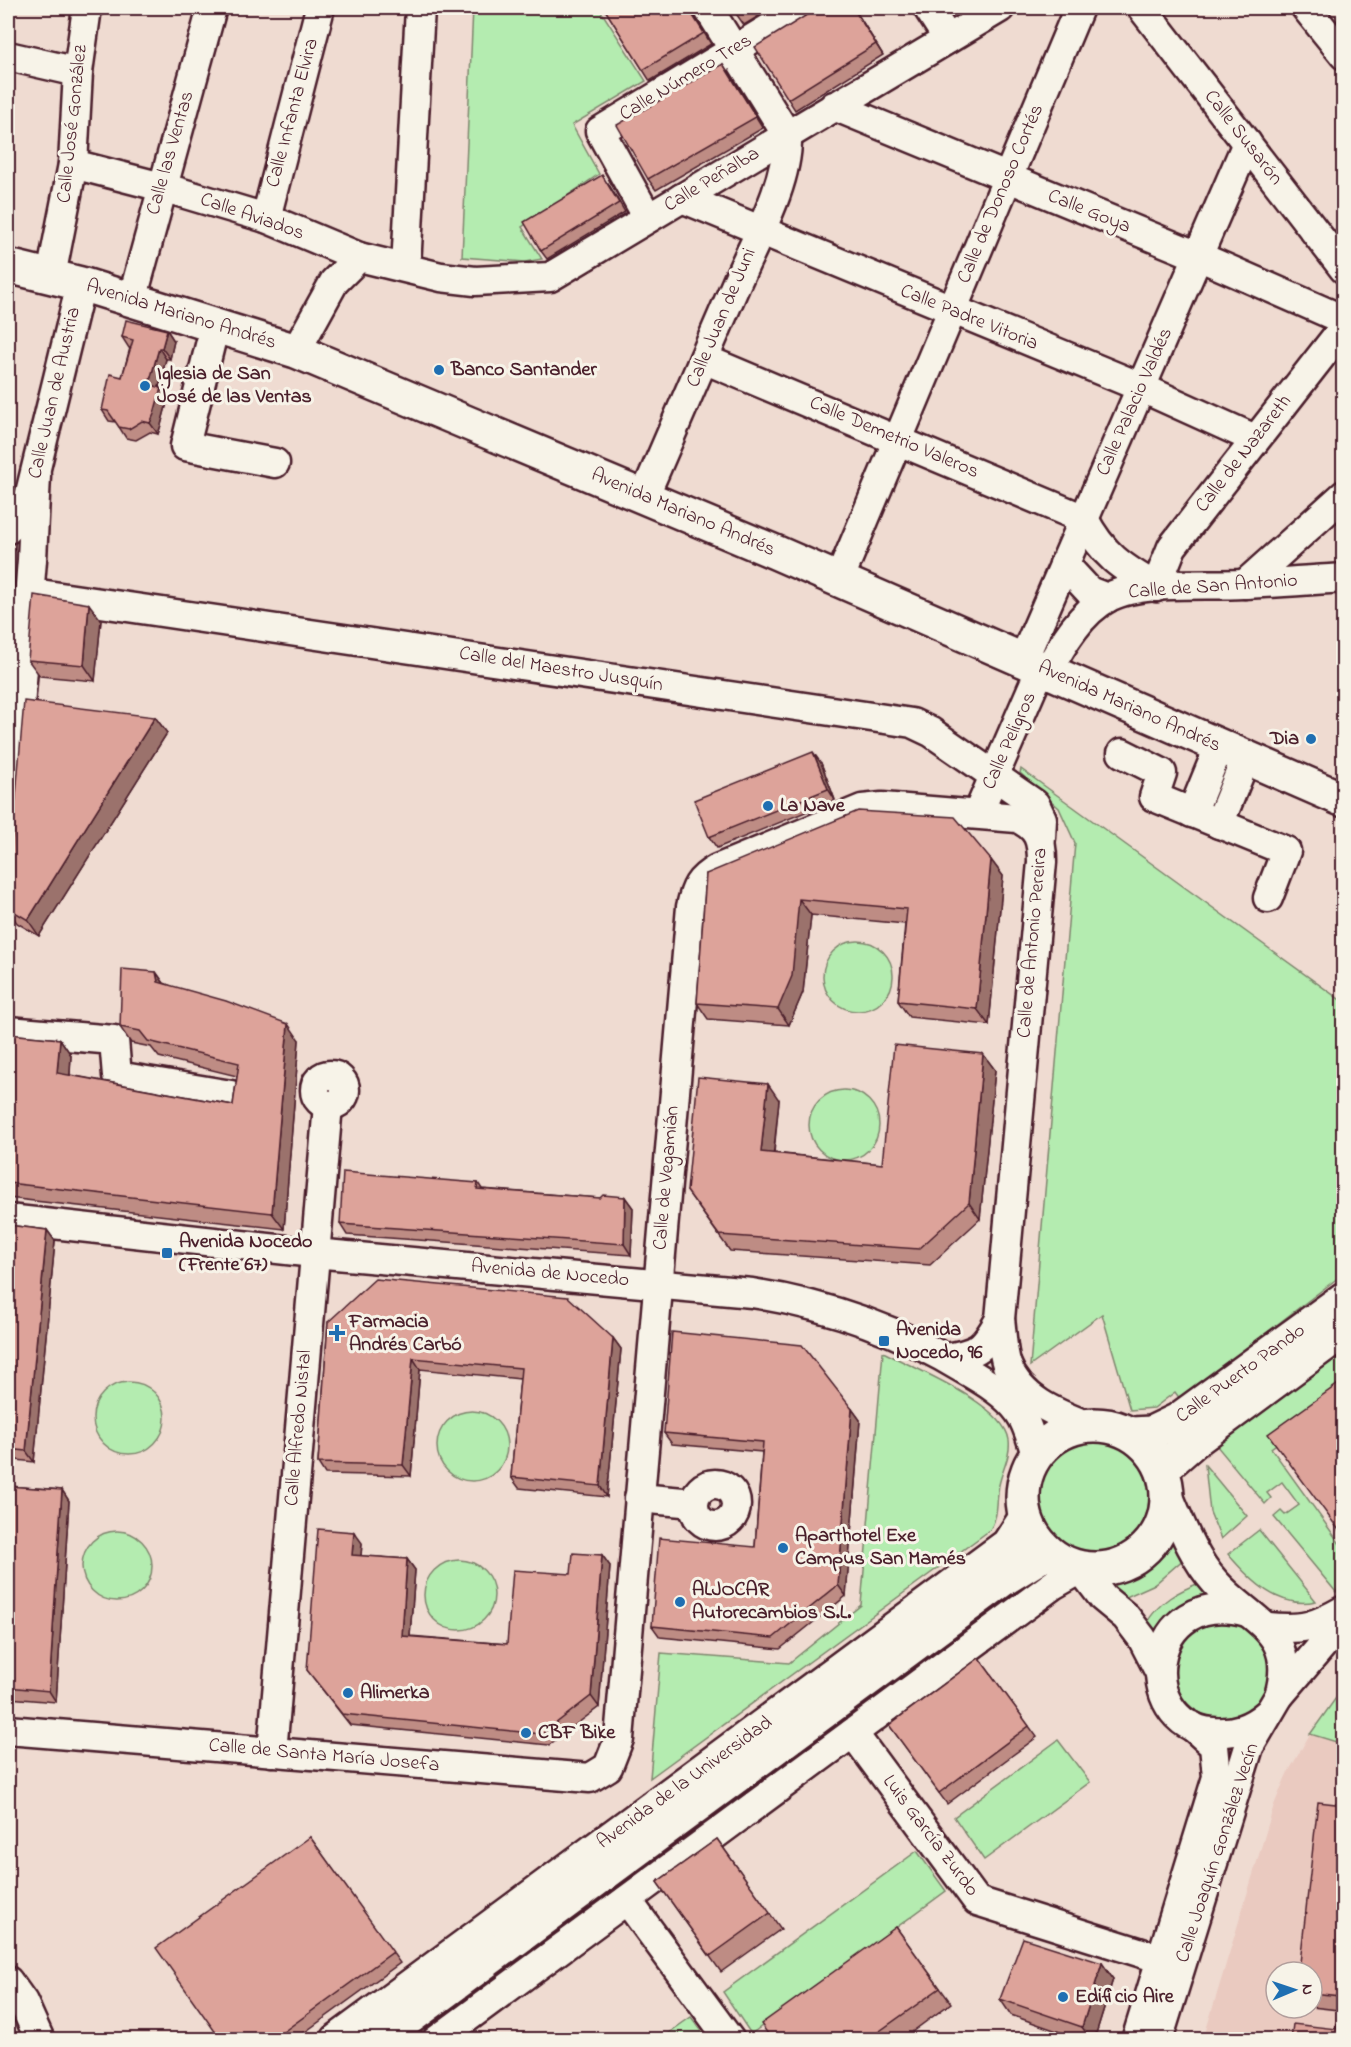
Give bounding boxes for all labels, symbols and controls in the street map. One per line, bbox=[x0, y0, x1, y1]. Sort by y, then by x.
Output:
street label: Calle Número Tres bbox=[614, 27, 758, 129]
street label: Calle Infanta Elvira bbox=[259, 35, 327, 191]
street label: Calle José González bbox=[50, 43, 96, 204]
street label: Calle Susarón bbox=[1196, 84, 1290, 192]
street label: Calle las Ventas bbox=[139, 88, 203, 218]
street label: Calle de Donoso Cortés bbox=[950, 100, 1052, 288]
street label: Calle Peñalba bbox=[659, 140, 765, 220]
street label: Calle Goya bbox=[1043, 182, 1135, 242]
street label: Calle Aviados bbox=[196, 186, 308, 248]
street label: Calle Juan de Juni bbox=[680, 244, 764, 392]
street label: Avenida Mariano Andrés bbox=[82, 272, 280, 358]
street label: Calle Padre Vitoria bbox=[896, 277, 1042, 359]
street label: Calle Juan de Austria bbox=[21, 304, 89, 482]
street label: Calle Palacio Valdés bbox=[1089, 323, 1181, 481]
place label: Banco Santander bbox=[450, 356, 597, 385]
place label: Iglesia de San José de las Ventas bbox=[157, 360, 312, 412]
marker: Banco Santander bbox=[432, 363, 446, 377]
marker: Iglesia de San José de las Ventas bbox=[138, 379, 152, 393]
street label: Calle Demetrio Valeros bbox=[805, 389, 983, 487]
street label: Calle de Nazareth bbox=[1189, 389, 1299, 519]
street label: Avenida Mariano Andrés bbox=[586, 461, 780, 565]
street label: Calle de San Antonio bbox=[1128, 567, 1298, 607]
street label: Calle del Maestro Jusquín bbox=[457, 640, 665, 700]
street label: Avenida Mariano Andrés bbox=[1033, 654, 1225, 760]
street label: Calle Peligros bbox=[975, 687, 1045, 795]
place label: Dia bbox=[1269, 725, 1299, 754]
marker: Dia bbox=[1304, 732, 1318, 746]
place label: La Nave bbox=[780, 792, 846, 821]
marker: La Nave bbox=[761, 799, 775, 813]
street label: Calle de Antonio Pereira bbox=[1010, 847, 1056, 1039]
street label: Calle de Vegamián bbox=[646, 1104, 689, 1252]
place label: Avenida Nocedo (Frente 67) bbox=[179, 1228, 312, 1280]
marker: Avenida Nocedo (Frente 67) bbox=[160, 1246, 174, 1260]
street label: Avenida de Nocedo bbox=[470, 1253, 630, 1295]
place label: Farmacia Andrés Carbó bbox=[348, 1308, 462, 1360]
place label: Avenida Nocedo, 96 bbox=[896, 1316, 983, 1368]
street label: Calle Puerto Pando bbox=[1170, 1317, 1312, 1431]
marker: Farmacia Andrés Carbó bbox=[330, 1326, 344, 1340]
marker: Avenida Nocedo, 96 bbox=[877, 1334, 891, 1348]
street label: Calle Alfredo Nistal bbox=[278, 1349, 320, 1507]
place label: Aparthotel Exe Campus San Mamés bbox=[795, 1522, 966, 1574]
marker: Aparthotel Exe Campus San Mamés bbox=[776, 1541, 790, 1555]
place label: ALJOCAR Autorecambios S.L. bbox=[692, 1576, 851, 1628]
marker: ALJOCAR Autorecambios S.L. bbox=[673, 1595, 687, 1609]
place label: Alimerka bbox=[360, 1679, 430, 1708]
marker: Alimerka bbox=[341, 1686, 355, 1700]
street label: Avenida de la Universidad bbox=[591, 1709, 779, 1857]
place label: CBF Bike bbox=[538, 1719, 616, 1748]
marker: CBF Bike bbox=[519, 1726, 533, 1740]
street label: Calle de Santa María Josefa bbox=[207, 1731, 441, 1781]
street label: Calle Joaquín González Vecín bbox=[1169, 1739, 1267, 1967]
street label: Luis García Zurdo bbox=[874, 1769, 986, 1903]
north arrow bbox=[1264, 1960, 1324, 2020]
place label: Edificio Aire bbox=[1075, 1983, 1175, 2012]
text: N bbox=[1295, 1984, 1319, 1996]
marker: Edificio Aire bbox=[1056, 1990, 1070, 2004]

